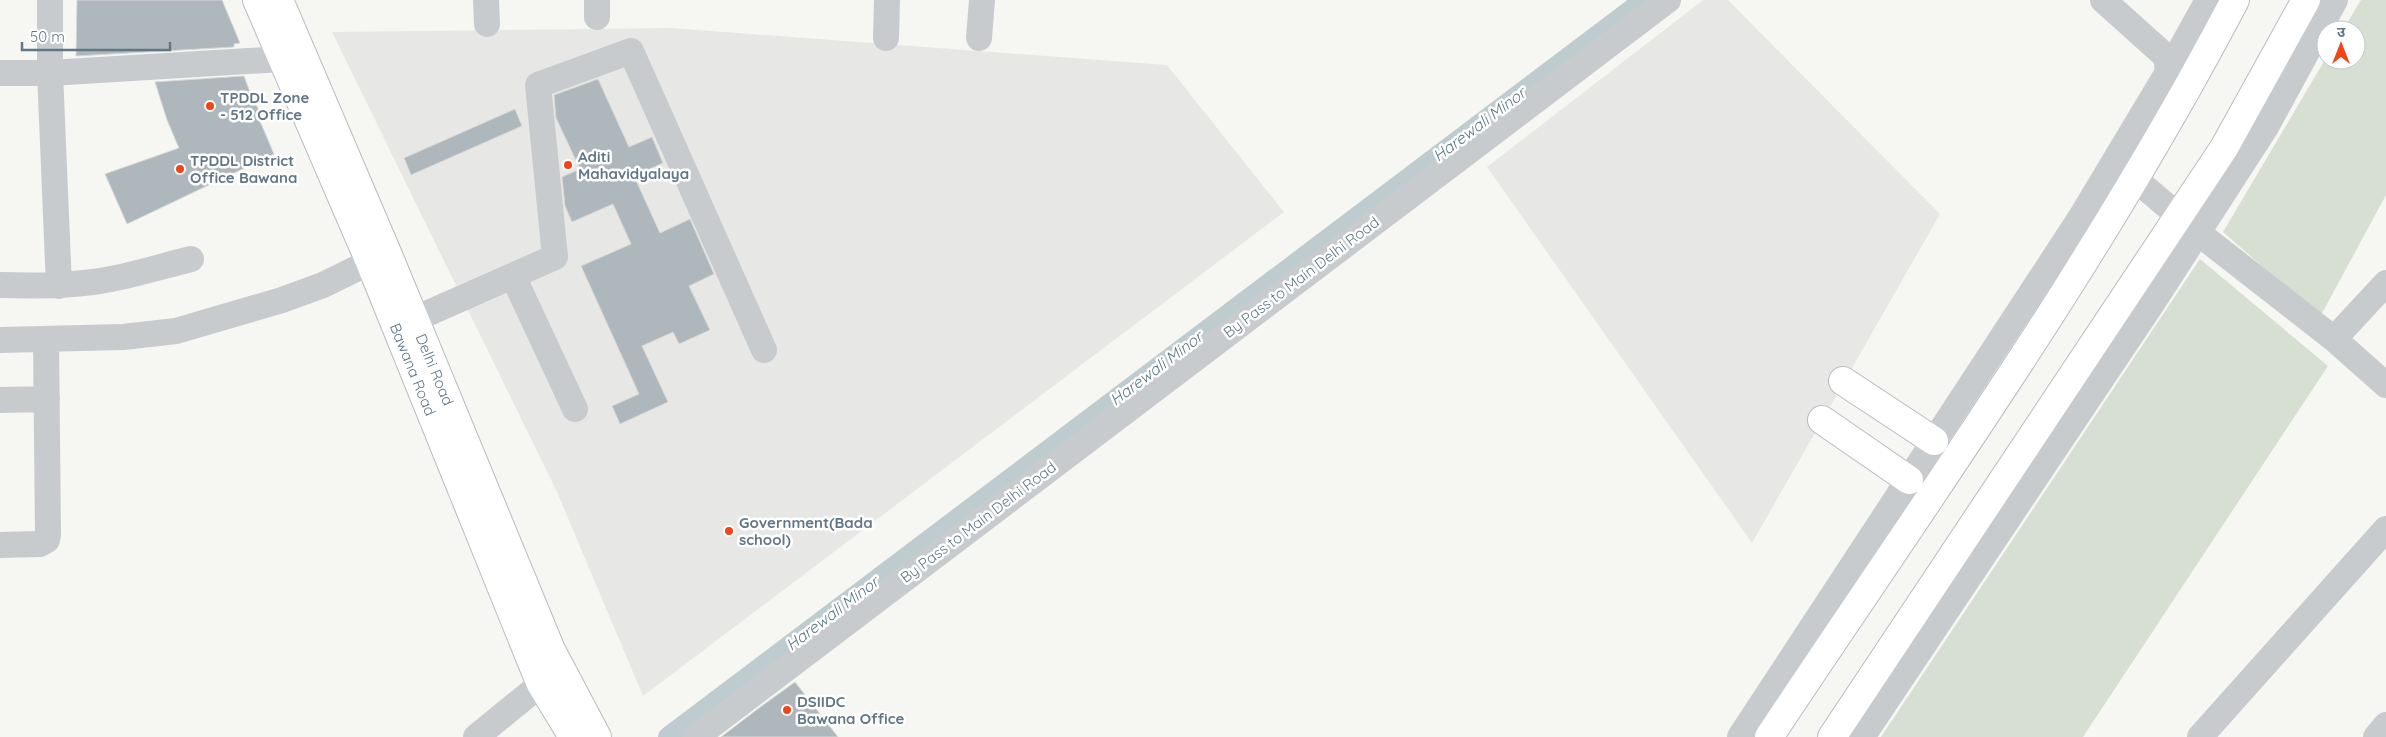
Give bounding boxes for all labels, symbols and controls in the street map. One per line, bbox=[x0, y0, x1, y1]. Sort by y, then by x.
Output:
scale bar bbox=[22, 20, 170, 52]
north arrow bbox=[2316, 20, 2366, 70]
text: उ bbox=[2337, 23, 2346, 41]
text: 50 m bbox=[30, 27, 65, 46]
water label: Harewali Minor bbox=[1429, 81, 1531, 165]
place label: TPDDL Zone - 512 Office bbox=[220, 88, 309, 124]
marker: TPDDL Zone - 512 Office bbox=[204, 100, 216, 112]
place label: Aditi Mahavidyalaya bbox=[578, 147, 689, 183]
place label: TPDDL District Office Bawana bbox=[190, 151, 297, 187]
marker: Aditi Mahavidyalaya bbox=[562, 159, 574, 171]
marker: TPDDL District Office Bawana bbox=[174, 163, 186, 175]
street label: By Pass to Main Delhi Road bbox=[1219, 212, 1383, 342]
street label: Bawana Road bbox=[386, 320, 441, 418]
water label: Harewali Minor bbox=[1106, 325, 1208, 409]
street label: Delhi Road bbox=[412, 331, 458, 408]
street label: By Pass to Main Delhi Road bbox=[896, 457, 1060, 587]
place label: Government(Bada school) bbox=[739, 513, 873, 549]
marker: Government(Bada school) bbox=[723, 525, 735, 537]
water label: Harewali Minor bbox=[782, 570, 884, 654]
place label: DSIIDC Bawana Office bbox=[797, 692, 905, 728]
marker: DSIIDC Bawana Office bbox=[781, 704, 793, 716]

